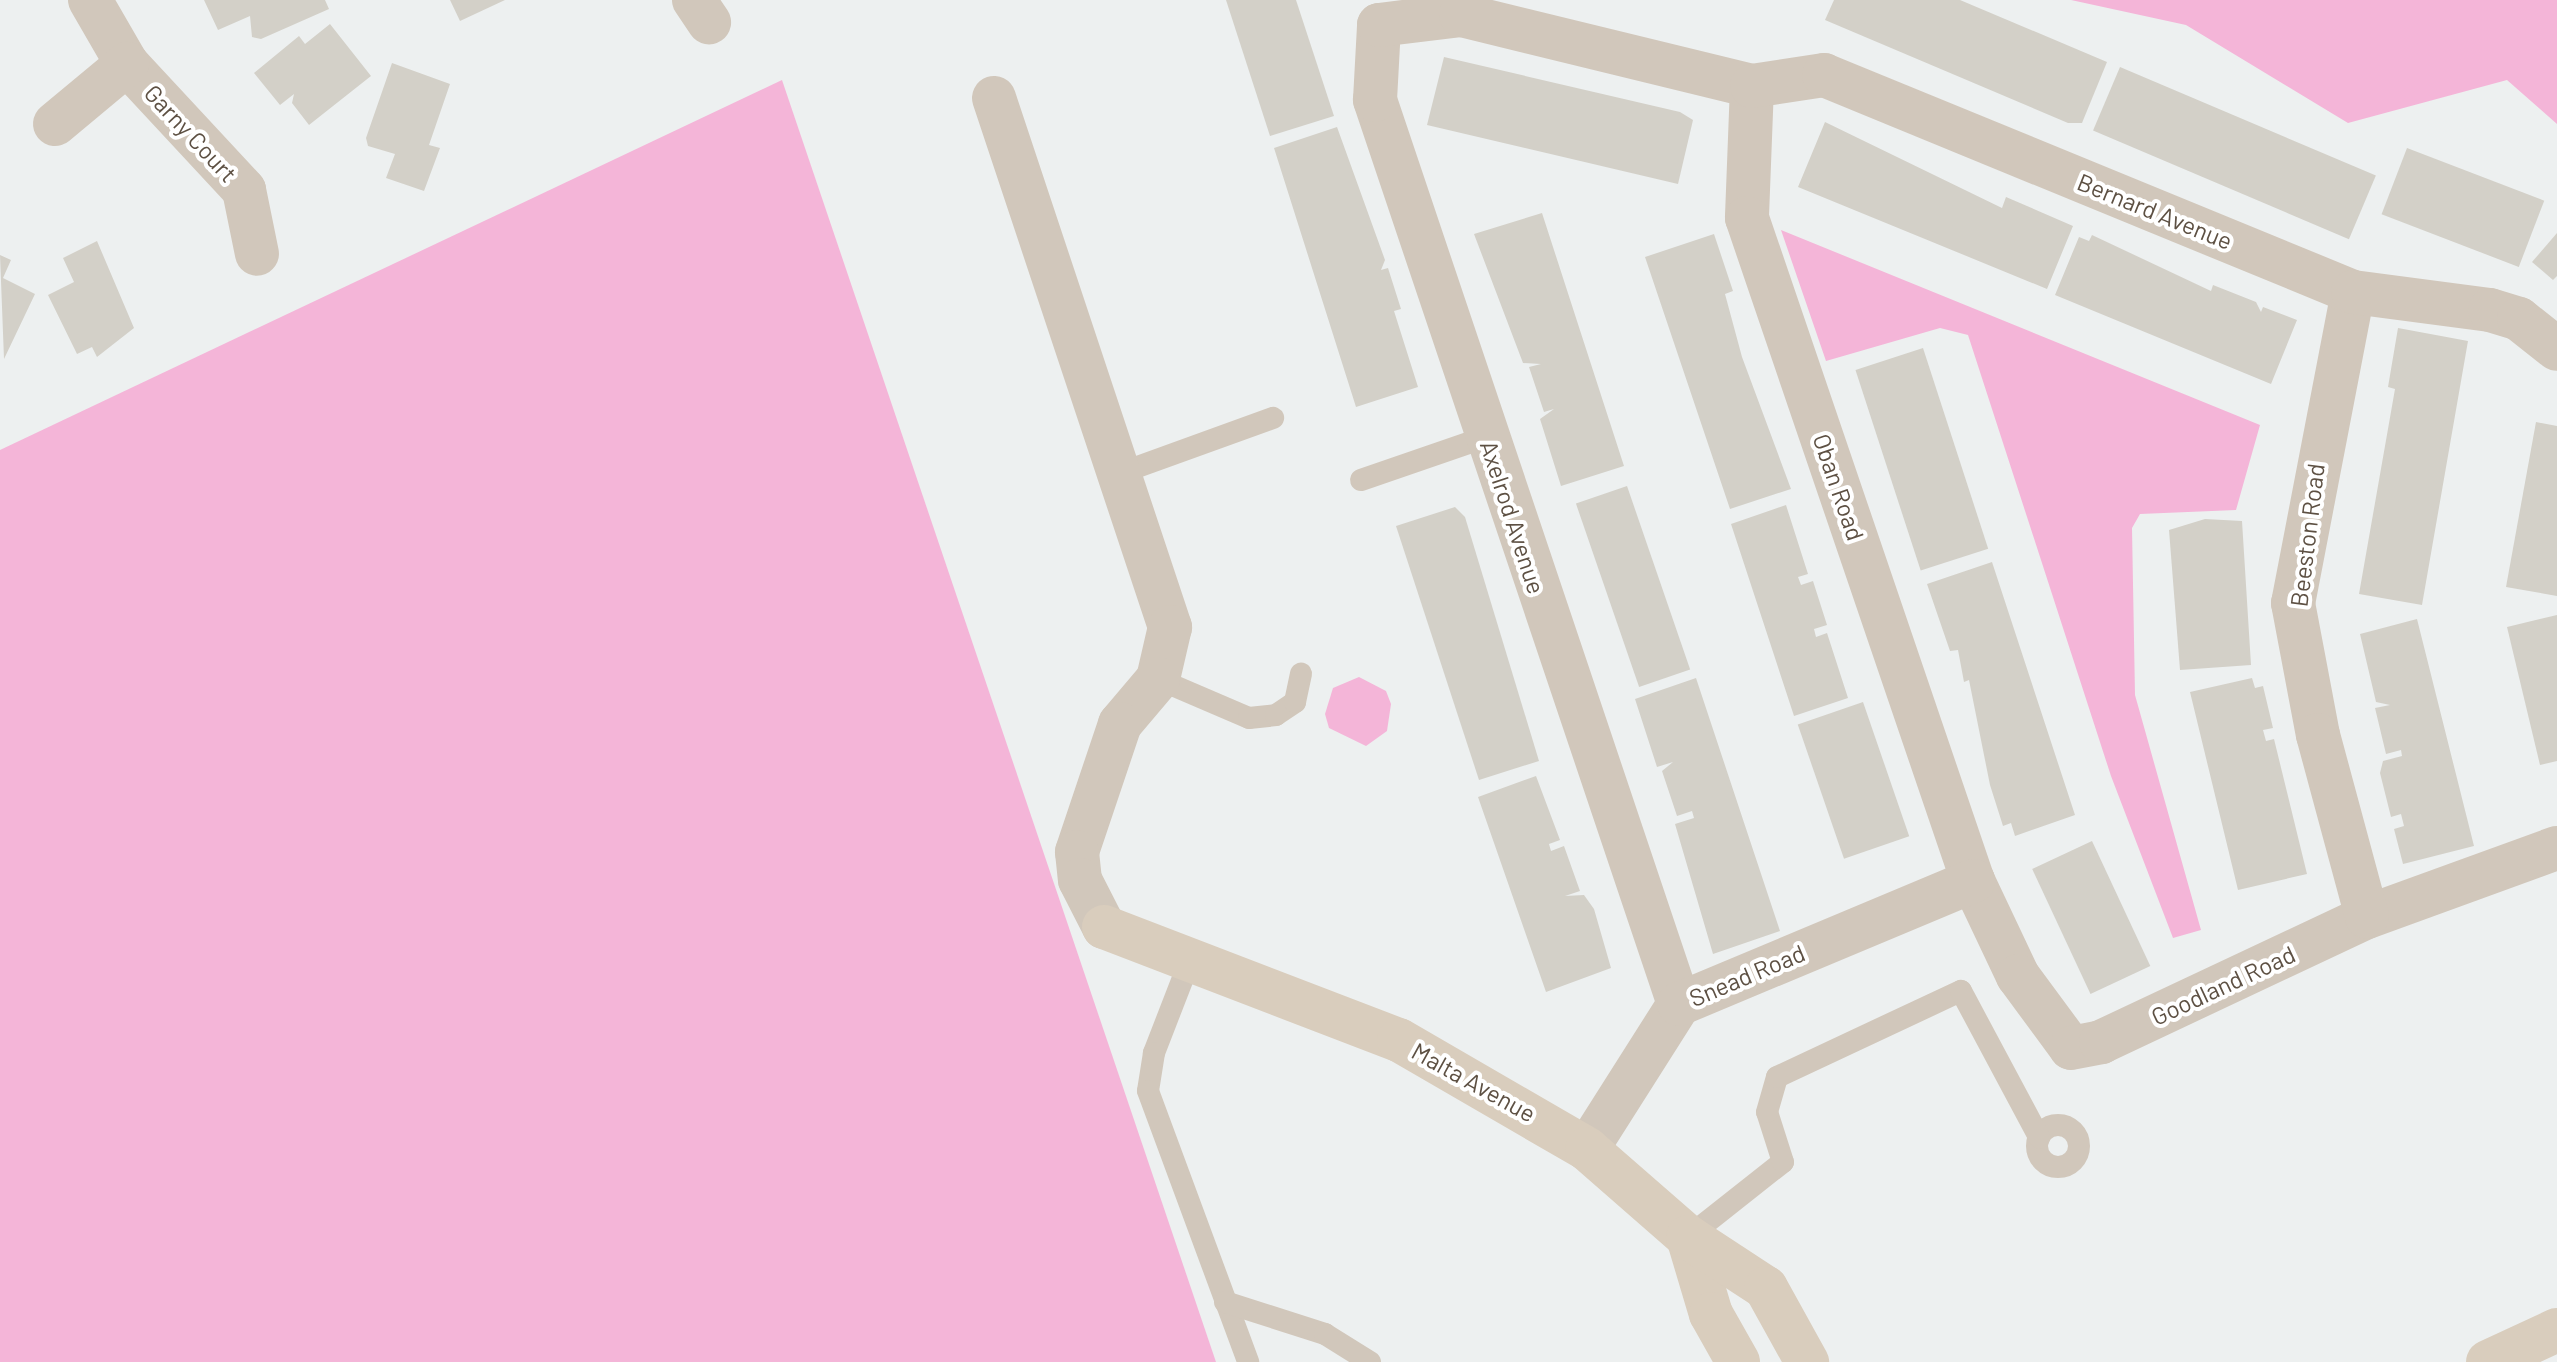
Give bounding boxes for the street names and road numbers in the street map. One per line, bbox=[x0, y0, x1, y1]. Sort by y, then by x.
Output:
street label: Garny Court bbox=[139, 78, 243, 188]
street label: Bernard Avenue bbox=[2073, 167, 2237, 255]
street label: Oban Road bbox=[1807, 430, 1871, 544]
street label: Axelrod Avenue bbox=[1475, 437, 1551, 597]
street label: Beeston Road bbox=[2284, 462, 2330, 608]
street label: Snead Road bbox=[1685, 938, 1809, 1012]
street label: Goodland Road bbox=[2146, 939, 2300, 1031]
street label: Malta Avenue bbox=[1407, 1036, 1541, 1128]

